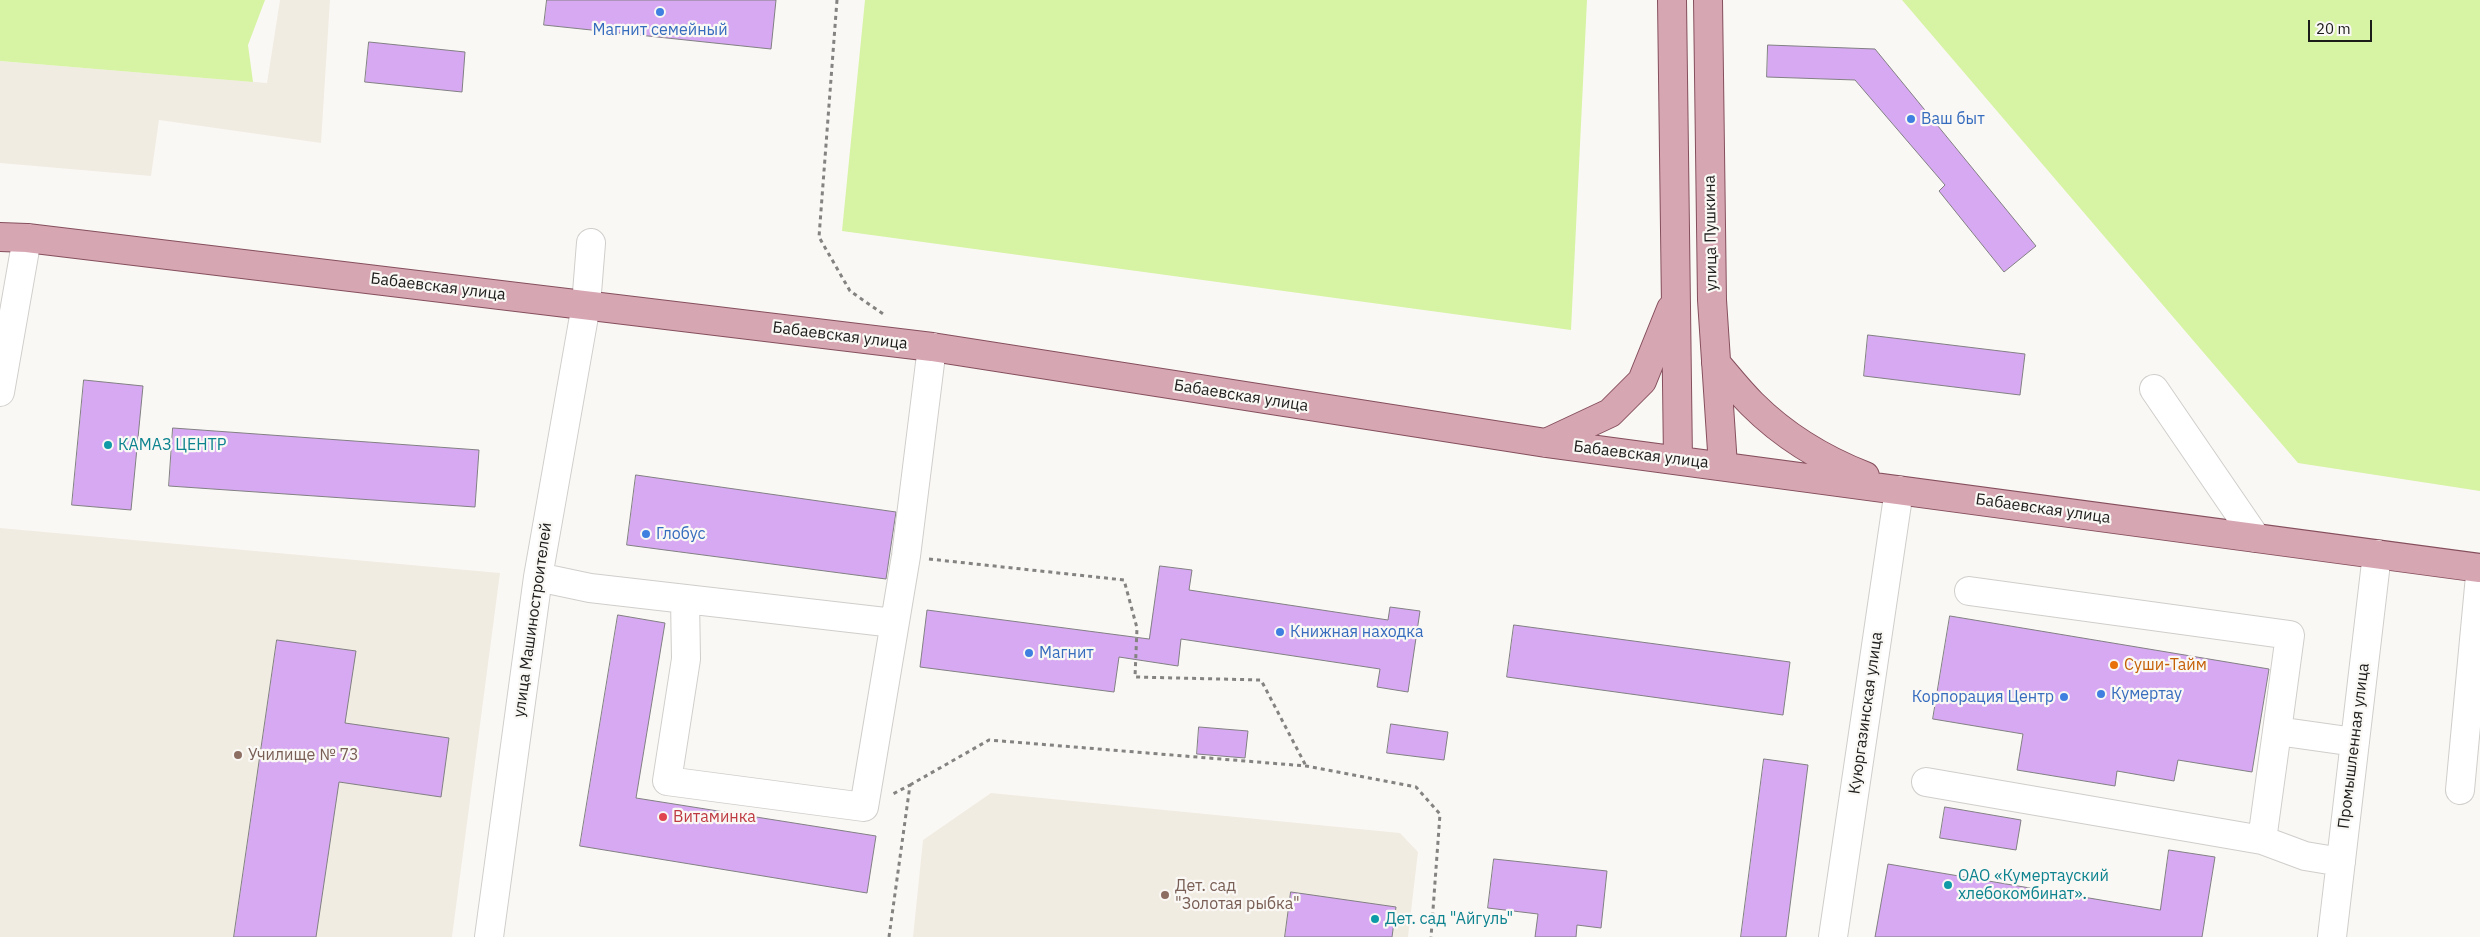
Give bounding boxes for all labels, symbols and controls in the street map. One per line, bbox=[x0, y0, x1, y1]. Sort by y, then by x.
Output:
marker: Магнит семейный bbox=[654, 6, 666, 18]
scale bar bbox=[2310, 10, 2374, 42]
text: 20 m bbox=[2316, 19, 2351, 38]
place label: Магнит семейный bbox=[592, 20, 728, 40]
place label: Ваш быт bbox=[1921, 109, 1985, 129]
marker: Ваш быт bbox=[1905, 113, 1917, 125]
street label: улица Пушкина bbox=[1700, 175, 1722, 291]
street label: Бабаевская улица bbox=[369, 269, 507, 305]
street label: Бабаевская улица bbox=[771, 318, 909, 354]
street label: Бабаевская улица bbox=[1172, 376, 1310, 416]
place label: КАМАЗ ЦЕНТР bbox=[118, 435, 226, 455]
street label: Бабаевская улица bbox=[1572, 437, 1710, 473]
marker: КАМАЗ ЦЕНТР bbox=[102, 439, 114, 451]
street label: Бабаевская улица bbox=[1974, 490, 2112, 528]
street label: улица Машиностроителей bbox=[510, 521, 556, 719]
place label: Глобус bbox=[656, 524, 706, 544]
marker: Глобус bbox=[640, 528, 652, 540]
place label: Книжная находка bbox=[1290, 622, 1423, 642]
marker: Книжная находка bbox=[1274, 626, 1286, 638]
street label: Куюргазинская улица bbox=[1845, 630, 1887, 796]
place label: Магнит bbox=[1039, 643, 1094, 663]
marker: Магнит bbox=[1023, 647, 1035, 659]
place label: Суши-Тайм bbox=[2124, 655, 2207, 675]
marker: Суши-Тайм bbox=[2108, 659, 2120, 671]
street label: Промышленная улица bbox=[2334, 662, 2374, 830]
place label: Кумертау bbox=[2111, 684, 2182, 704]
place label: Корпорация Центр bbox=[1912, 687, 2054, 707]
marker: Кумертау bbox=[2095, 688, 2107, 700]
marker: Корпорация Центр bbox=[2058, 691, 2070, 703]
place label: Училище № 73 bbox=[248, 745, 359, 765]
marker: Училище № 73 bbox=[232, 749, 244, 761]
place label: Витаминка bbox=[673, 807, 756, 827]
marker: Витаминка bbox=[657, 811, 669, 823]
place label: ОАО «Кумертауский хлебокомбинат». bbox=[1958, 866, 2109, 904]
place label: Дет. сад "Золотая рыбка" bbox=[1175, 876, 1300, 914]
marker: ОАО «Кумертауский хлебокомбинат». bbox=[1942, 879, 1954, 891]
marker: Дет. сад "Золотая рыбка" bbox=[1159, 889, 1171, 901]
place label: Дет. сад "Айгуль" bbox=[1385, 909, 1513, 929]
marker: Дет. сад "Айгуль" bbox=[1369, 913, 1381, 925]

